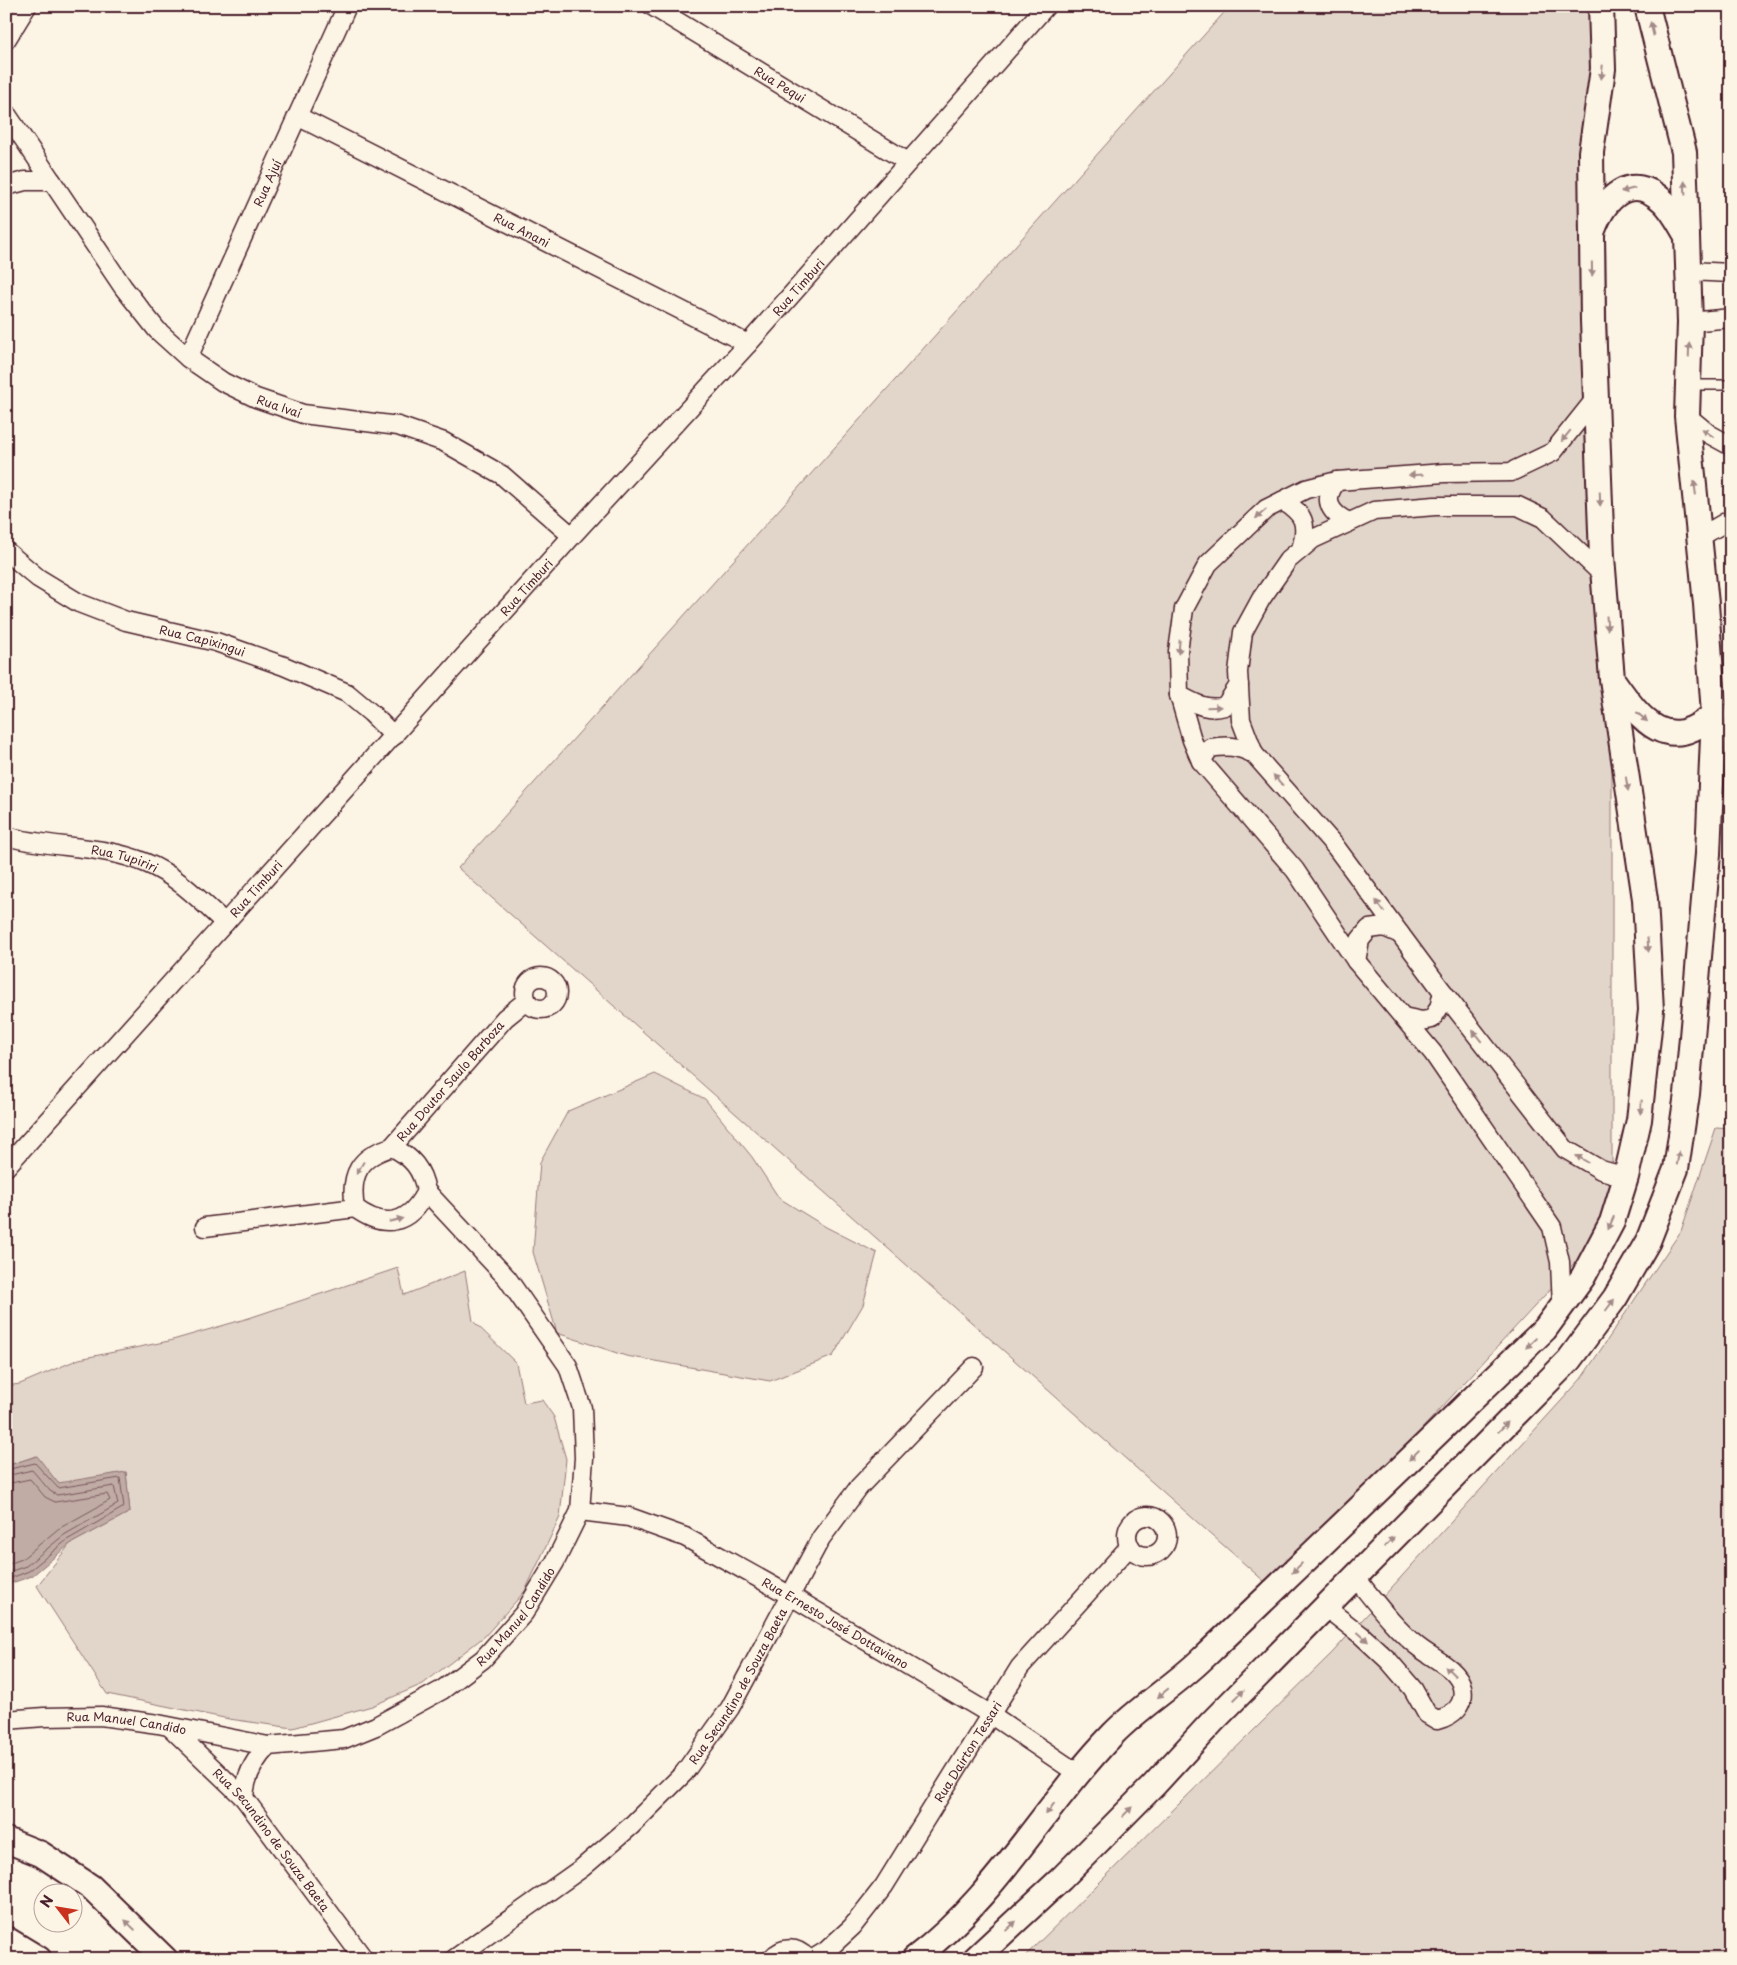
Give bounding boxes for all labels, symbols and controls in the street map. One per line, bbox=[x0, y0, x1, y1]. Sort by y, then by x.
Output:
one-way arrow bbox=[1648, 22, 1656, 37]
street label: Rua Pequi bbox=[751, 62, 809, 107]
one-way arrow bbox=[1598, 65, 1606, 81]
street label: Rua Ajuí bbox=[249, 156, 286, 209]
one-way arrow bbox=[1681, 180, 1689, 196]
one-way arrow bbox=[1621, 186, 1636, 194]
street label: Rua Anani bbox=[491, 208, 553, 251]
street label: Rua Timburi bbox=[768, 254, 828, 320]
one-way arrow bbox=[1588, 261, 1596, 277]
one-way arrow bbox=[1685, 342, 1693, 358]
street label: Rua Ivaí bbox=[255, 390, 304, 422]
one-way arrow bbox=[1701, 428, 1715, 438]
one-way arrow bbox=[1560, 429, 1571, 442]
one-way arrow bbox=[1408, 472, 1424, 480]
one-way arrow bbox=[1691, 480, 1699, 496]
one-way arrow bbox=[1596, 491, 1604, 507]
one-way arrow bbox=[1255, 508, 1268, 519]
street label: Rua Timburi bbox=[496, 555, 557, 620]
one-way arrow bbox=[1604, 615, 1612, 631]
street label: Rua Capixingui bbox=[158, 620, 248, 661]
one-way arrow bbox=[1175, 639, 1183, 655]
one-way arrow bbox=[1206, 703, 1222, 711]
one-way arrow bbox=[1635, 711, 1647, 723]
one-way arrow bbox=[1272, 774, 1284, 786]
one-way arrow bbox=[1624, 777, 1632, 793]
street label: Rua Tupiriri bbox=[90, 840, 162, 876]
street label: Rua Timburi bbox=[225, 856, 286, 921]
one-way arrow bbox=[1375, 899, 1385, 913]
one-way arrow bbox=[1645, 938, 1653, 954]
street label: Rua Doutor Saulo Barboza bbox=[392, 1016, 508, 1145]
one-way arrow bbox=[1472, 1030, 1483, 1043]
one-way arrow bbox=[1637, 1100, 1645, 1116]
one-way arrow bbox=[1674, 1150, 1682, 1166]
one-way arrow bbox=[1575, 1154, 1588, 1163]
one-way arrow bbox=[355, 1162, 364, 1175]
one-way arrow bbox=[388, 1216, 403, 1224]
one-way arrow bbox=[1606, 1216, 1614, 1230]
one-way arrow bbox=[1605, 1298, 1615, 1312]
one-way arrow bbox=[1525, 1337, 1537, 1349]
one-way arrow bbox=[1497, 1421, 1509, 1433]
one-way arrow bbox=[1408, 1449, 1420, 1461]
one-way arrow bbox=[1383, 1537, 1395, 1549]
one-way arrow bbox=[1291, 1562, 1303, 1574]
street label: Rua Manuel Candido bbox=[472, 1563, 559, 1670]
street label: Rua Ernesto José Dottaviano bbox=[759, 1573, 912, 1673]
street label: Rua Secundino de Souza Baeta bbox=[684, 1604, 791, 1768]
one-way arrow bbox=[1357, 1632, 1370, 1643]
one-way arrow bbox=[1444, 1665, 1456, 1677]
one-way arrow bbox=[1156, 1688, 1169, 1699]
one-way arrow bbox=[1233, 1689, 1245, 1701]
street label: Rua Dairton Tessari bbox=[929, 1698, 1006, 1805]
street label: Rua Manuel Candido bbox=[66, 1707, 188, 1739]
street label: Rua Secundino de Souza Baeta bbox=[209, 1764, 335, 1916]
one-way arrow bbox=[1045, 1802, 1055, 1816]
one-way arrow bbox=[1121, 1807, 1133, 1819]
north arrow bbox=[32, 1882, 82, 1932]
text: N bbox=[35, 1891, 58, 1911]
one-way arrow bbox=[125, 1919, 137, 1931]
one-way arrow bbox=[1005, 1920, 1017, 1932]

